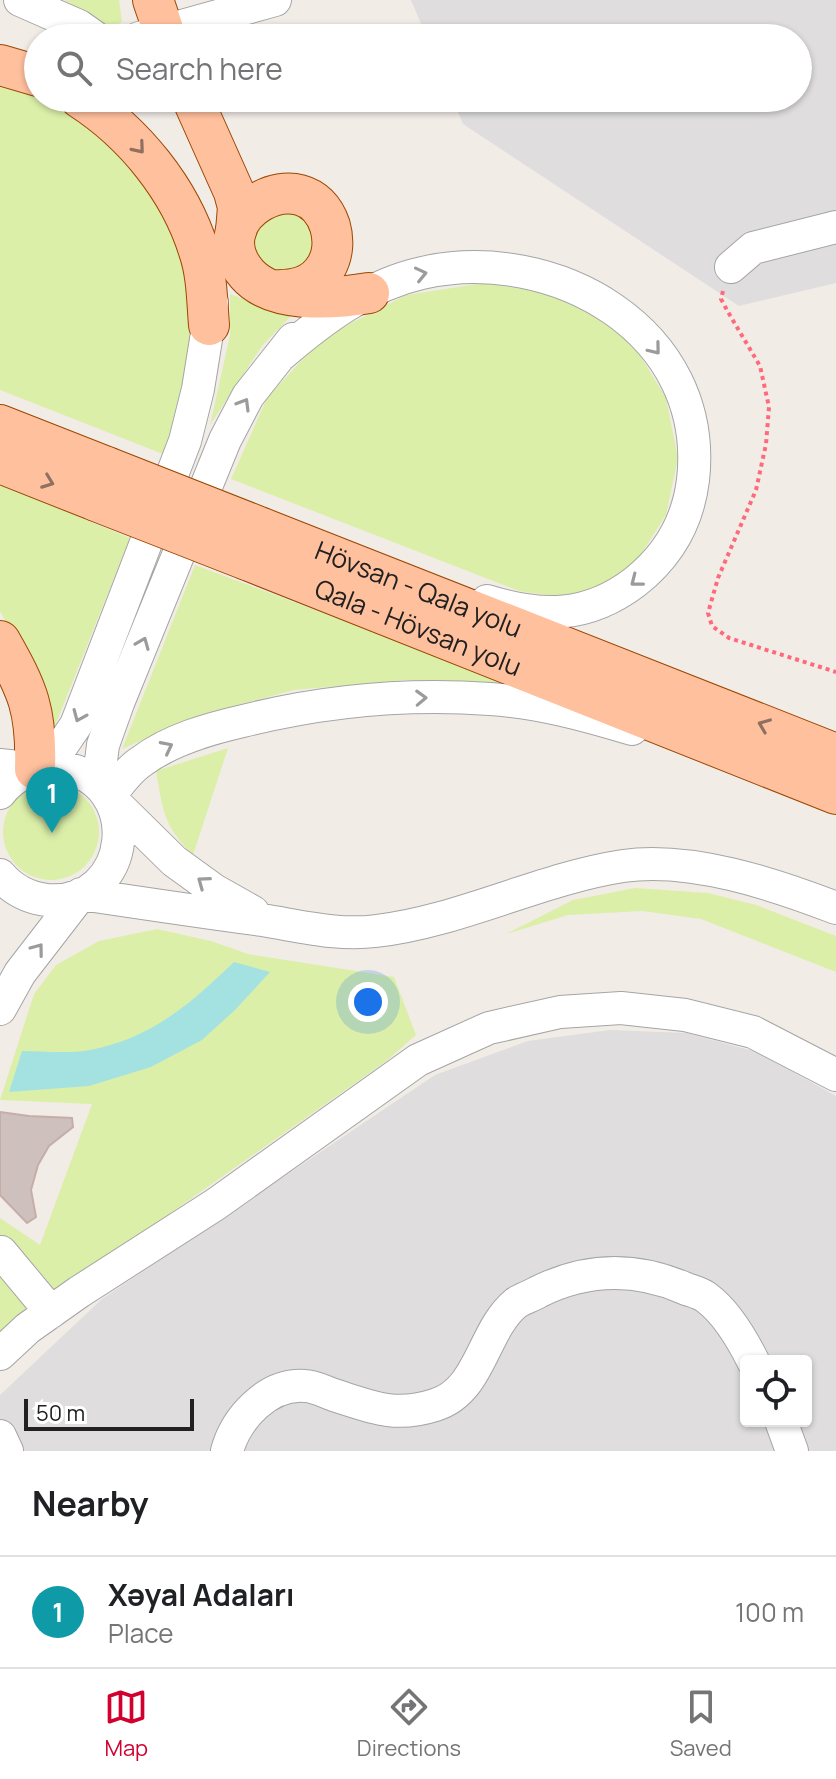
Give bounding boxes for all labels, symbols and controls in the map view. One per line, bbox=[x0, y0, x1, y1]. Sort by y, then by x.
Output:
search box bbox=[24, 24, 812, 112]
icon: search bbox=[52, 46, 96, 90]
text: Search here bbox=[116, 48, 283, 89]
one-way arrow bbox=[129, 139, 144, 154]
one-way arrow bbox=[413, 266, 427, 283]
one-way arrow bbox=[645, 339, 660, 354]
one-way arrow bbox=[234, 398, 250, 413]
one-way arrow bbox=[40, 472, 54, 489]
street label: Hövsan - Qala yolu bbox=[310, 532, 527, 646]
street label: Qala - Hövsan yolu bbox=[310, 570, 527, 684]
one-way arrow bbox=[631, 571, 645, 585]
one-way arrow bbox=[133, 637, 149, 651]
one-way arrow bbox=[415, 690, 428, 707]
one-way arrow bbox=[72, 708, 88, 722]
one-way arrow bbox=[758, 718, 772, 735]
one-way arrow bbox=[159, 741, 174, 757]
pin: 1 bbox=[26, 767, 78, 833]
one-way arrow bbox=[197, 877, 211, 892]
one-way arrow bbox=[28, 944, 42, 958]
your location bbox=[348, 982, 388, 1022]
map controls bbox=[740, 1355, 812, 1427]
button: locate bbox=[740, 1355, 812, 1427]
scale bar bbox=[24, 1395, 194, 1431]
text: 50 m bbox=[36, 1398, 85, 1428]
text: Nearby bbox=[32, 1480, 148, 1526]
text: Xəyal Adaları bbox=[108, 1574, 294, 1615]
text: 1 bbox=[52, 1594, 64, 1630]
text: 100 m bbox=[735, 1594, 804, 1630]
text: Place bbox=[108, 1615, 173, 1651]
tab: Map bbox=[104, 1685, 148, 1763]
tab: Directions bbox=[357, 1685, 461, 1763]
tab: Saved bbox=[670, 1685, 732, 1763]

